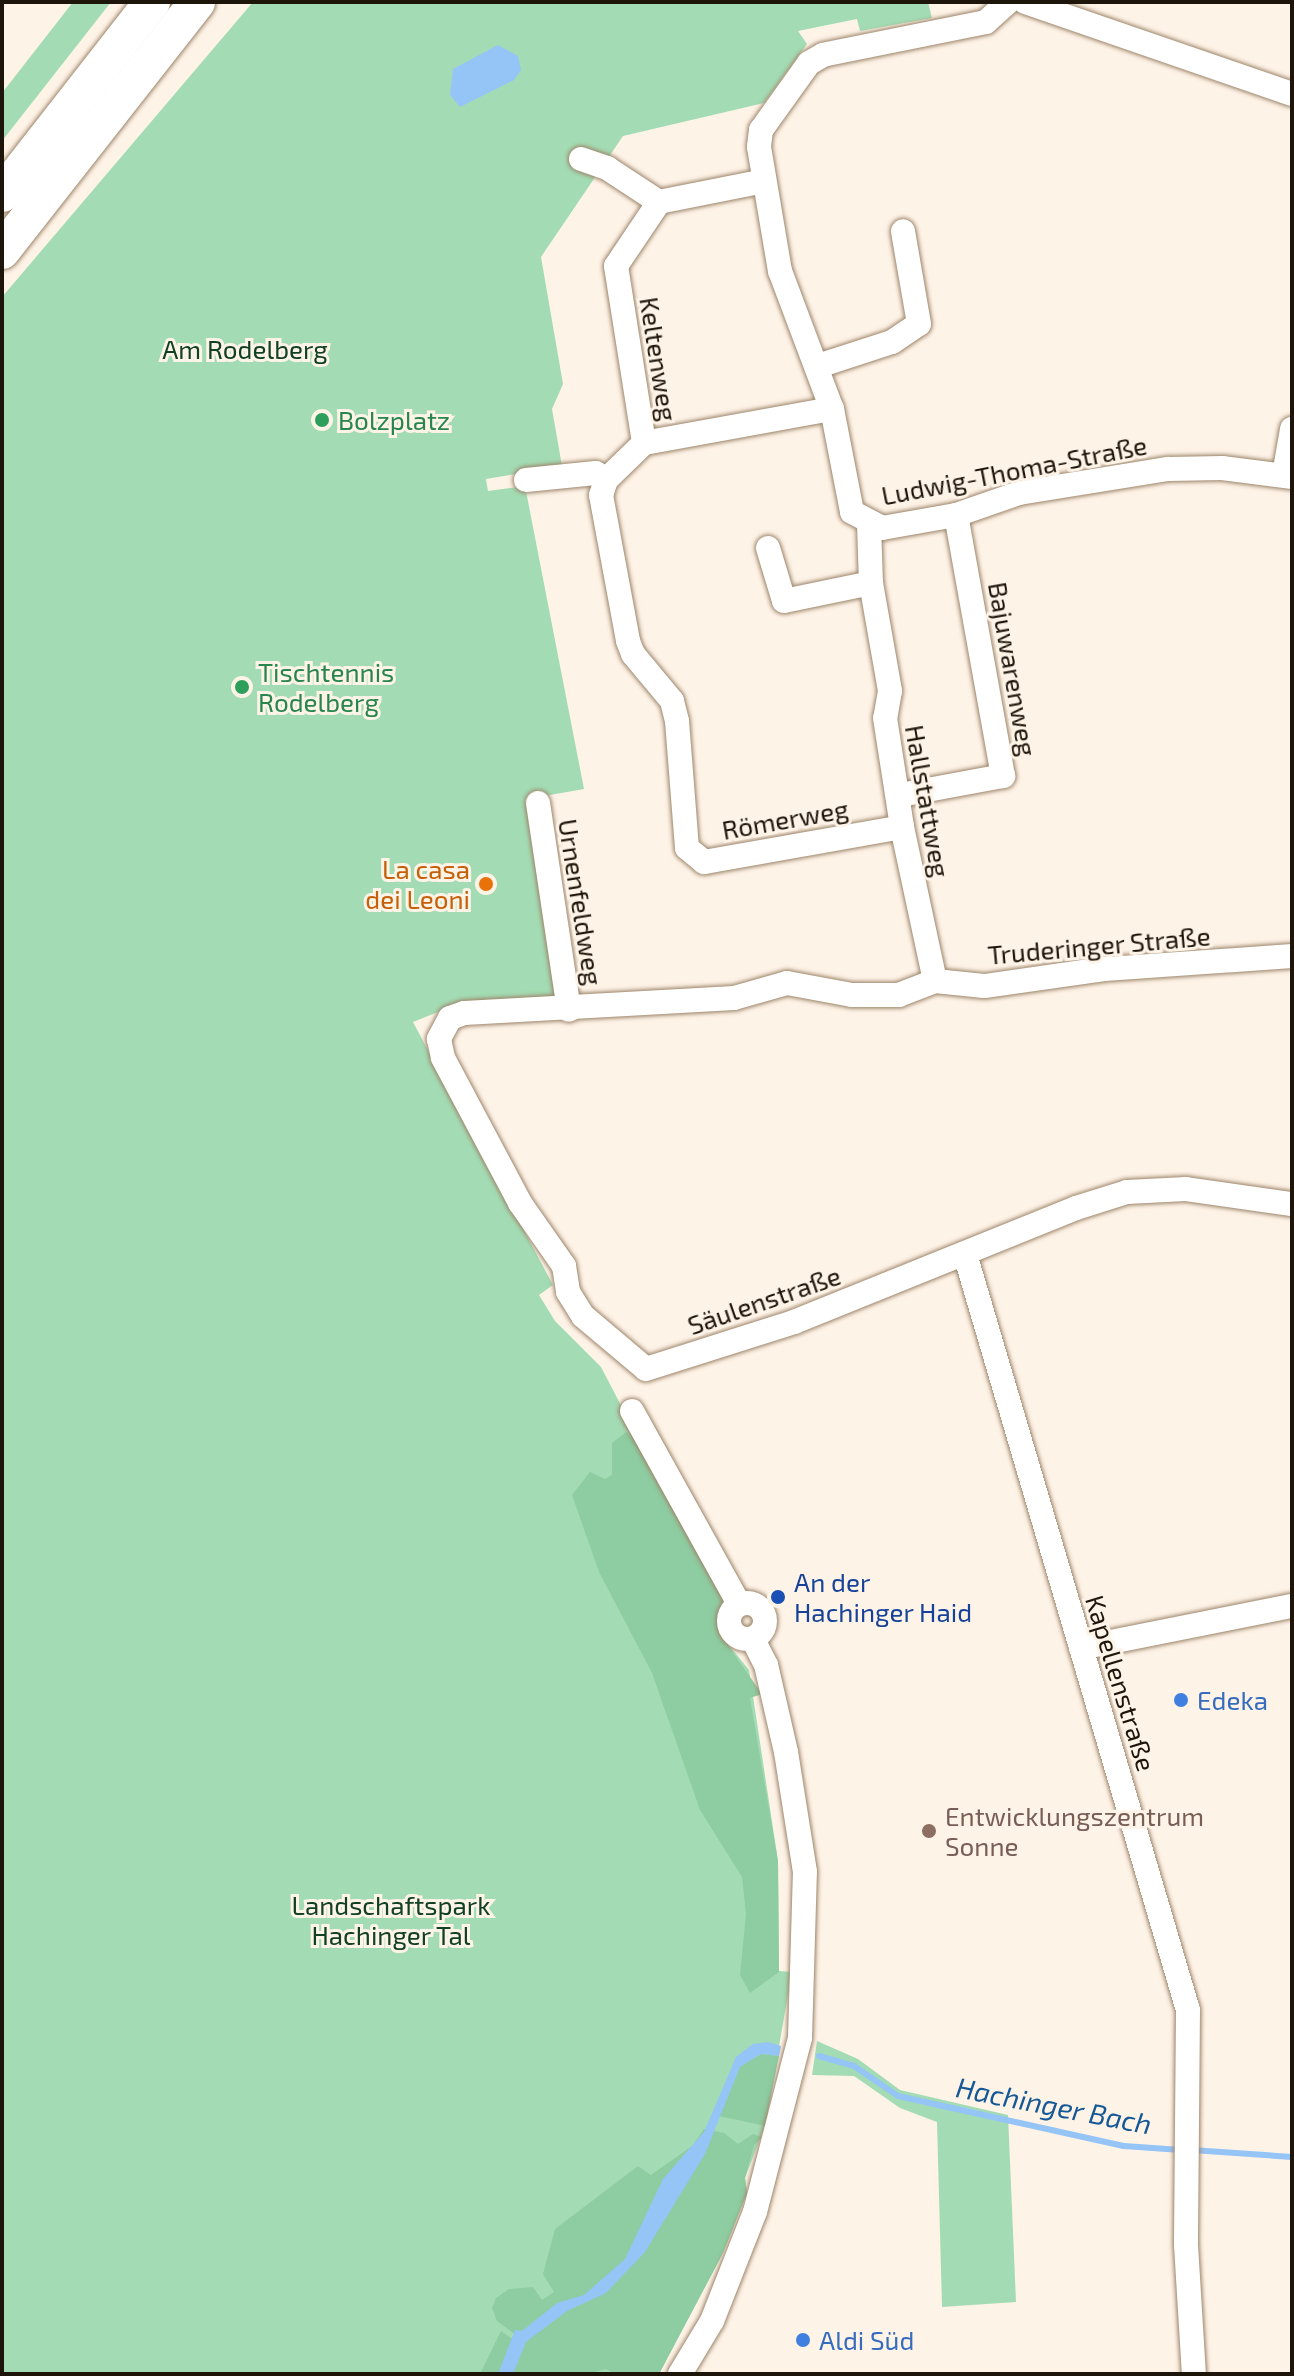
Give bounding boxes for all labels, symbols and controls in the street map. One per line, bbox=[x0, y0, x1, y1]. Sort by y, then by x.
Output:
street label: Keltenweg bbox=[634, 295, 684, 423]
park label: Am Rodelberg bbox=[162, 333, 328, 365]
place label: Bolzplatz bbox=[338, 404, 450, 436]
marker: Bolzplatz bbox=[313, 411, 331, 429]
street label: Ludwig-Thoma-Straße bbox=[879, 429, 1149, 511]
street label: Bajuwarenweg bbox=[982, 579, 1044, 759]
place label: Tischtennis Rodelberg bbox=[258, 656, 394, 718]
marker: Tischtennis Rodelberg bbox=[233, 678, 251, 696]
street label: Hallstattweg bbox=[899, 722, 957, 880]
street label: Römerweg bbox=[719, 793, 851, 845]
street label: Urnenfeldweg bbox=[552, 817, 610, 987]
place label: La casa dei Leoni bbox=[365, 853, 470, 914]
marker: La casa dei Leoni bbox=[477, 875, 495, 893]
street label: Truderinger Straße bbox=[986, 920, 1212, 970]
street label: Säulenstraße bbox=[683, 1259, 845, 1341]
place label: An der Hachinger Haid bbox=[794, 1566, 973, 1628]
marker: An der Hachinger Haid bbox=[769, 1588, 787, 1606]
street label: Kapellenstraße bbox=[1079, 1591, 1163, 1775]
place label: Edeka bbox=[1197, 1684, 1268, 1716]
marker: Edeka bbox=[1172, 1691, 1190, 1709]
place label: Entwicklungszentrum Sonne bbox=[945, 1800, 1204, 1862]
marker: Entwicklungszentrum Sonne bbox=[920, 1822, 938, 1840]
park label: Landschaftspark Hachinger Tal bbox=[292, 1889, 490, 1950]
water label: Hachinger Bach bbox=[953, 2070, 1155, 2140]
place label: Aldi Süd bbox=[819, 2324, 914, 2356]
marker: Aldi Süd bbox=[794, 2331, 812, 2349]

